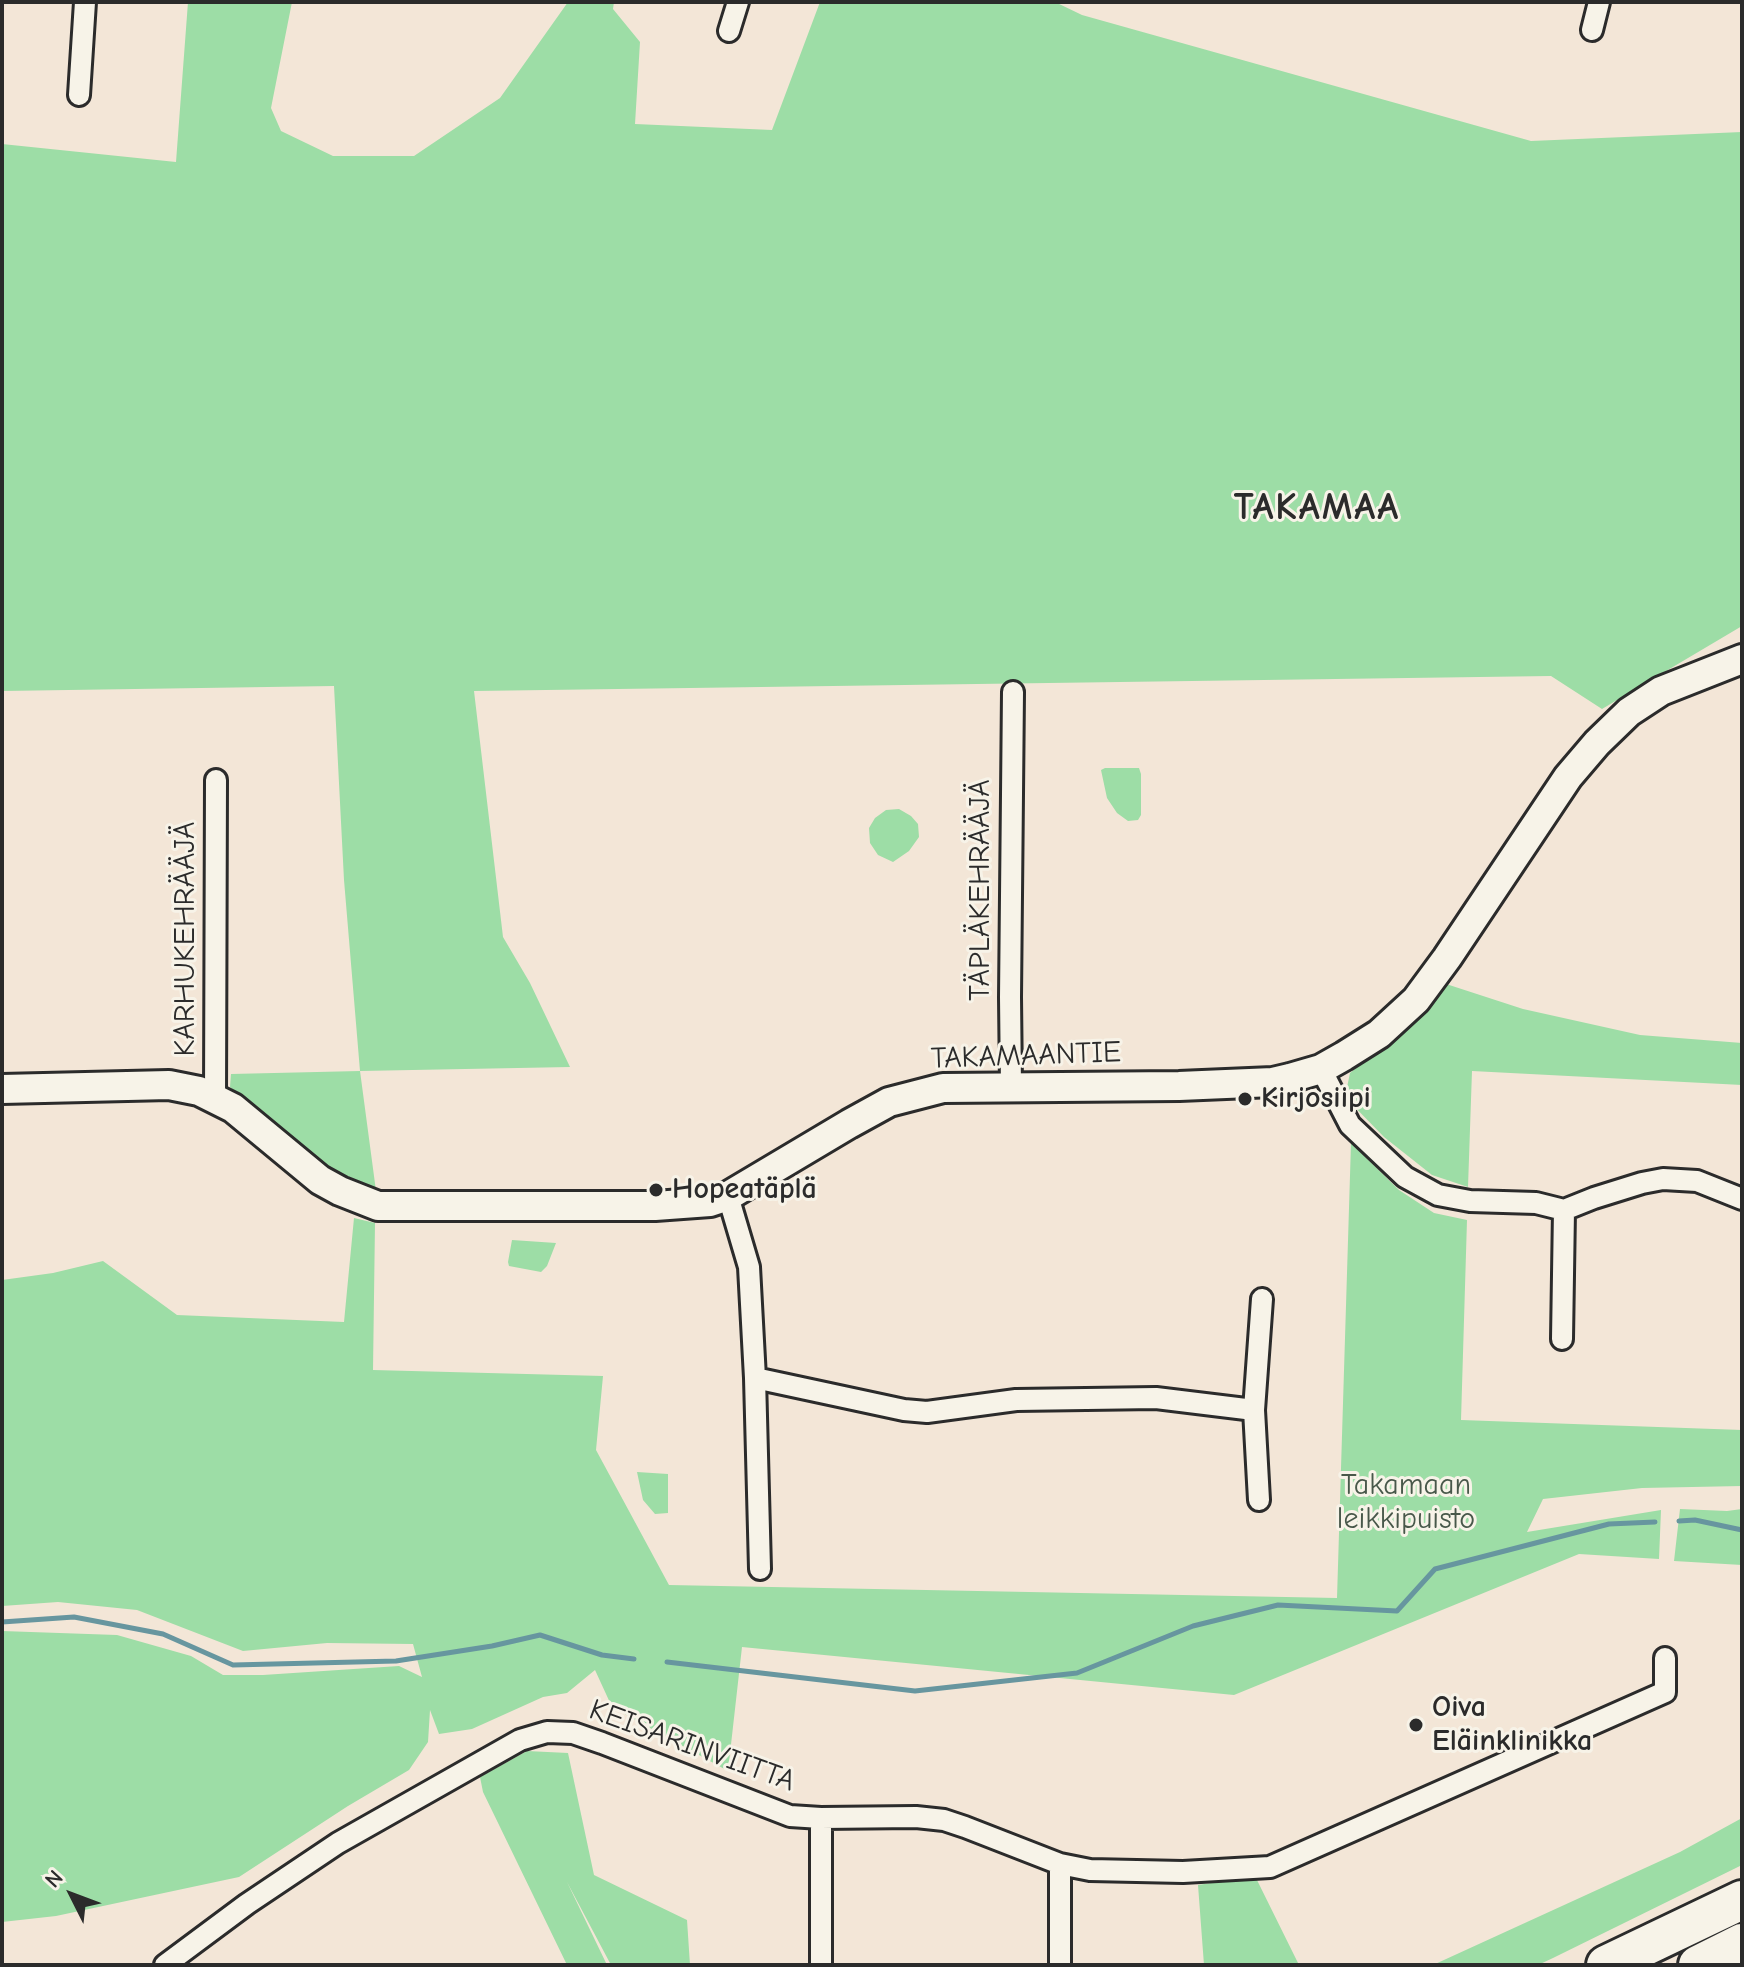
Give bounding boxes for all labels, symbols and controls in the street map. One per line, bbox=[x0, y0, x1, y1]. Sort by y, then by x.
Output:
district label: TAKAMAA bbox=[1234, 485, 1400, 531]
street label: TÄPLÄKEHRÄÄJÄ bbox=[963, 779, 999, 1001]
street label: KARHUKEHRÄÄJÄ bbox=[168, 822, 204, 1056]
street label: TAKAMAANTIE bbox=[930, 1035, 1122, 1077]
place label: Kirjosiipi bbox=[1261, 1081, 1371, 1117]
marker: Kirjosiipi bbox=[1236, 1090, 1254, 1108]
place label: Hopeatäplä bbox=[672, 1172, 817, 1208]
marker: Hopeatäplä bbox=[647, 1181, 665, 1199]
park label: Takamaan leikkipuisto bbox=[1337, 1468, 1475, 1538]
place label: Oiva Eläinklinikka bbox=[1432, 1690, 1592, 1760]
street label: KEISARINVIITTA bbox=[584, 1692, 800, 1800]
marker: Oiva Eläinklinikka bbox=[1407, 1716, 1425, 1734]
north arrow bbox=[32, 1855, 112, 1935]
text: N bbox=[40, 1865, 69, 1893]

